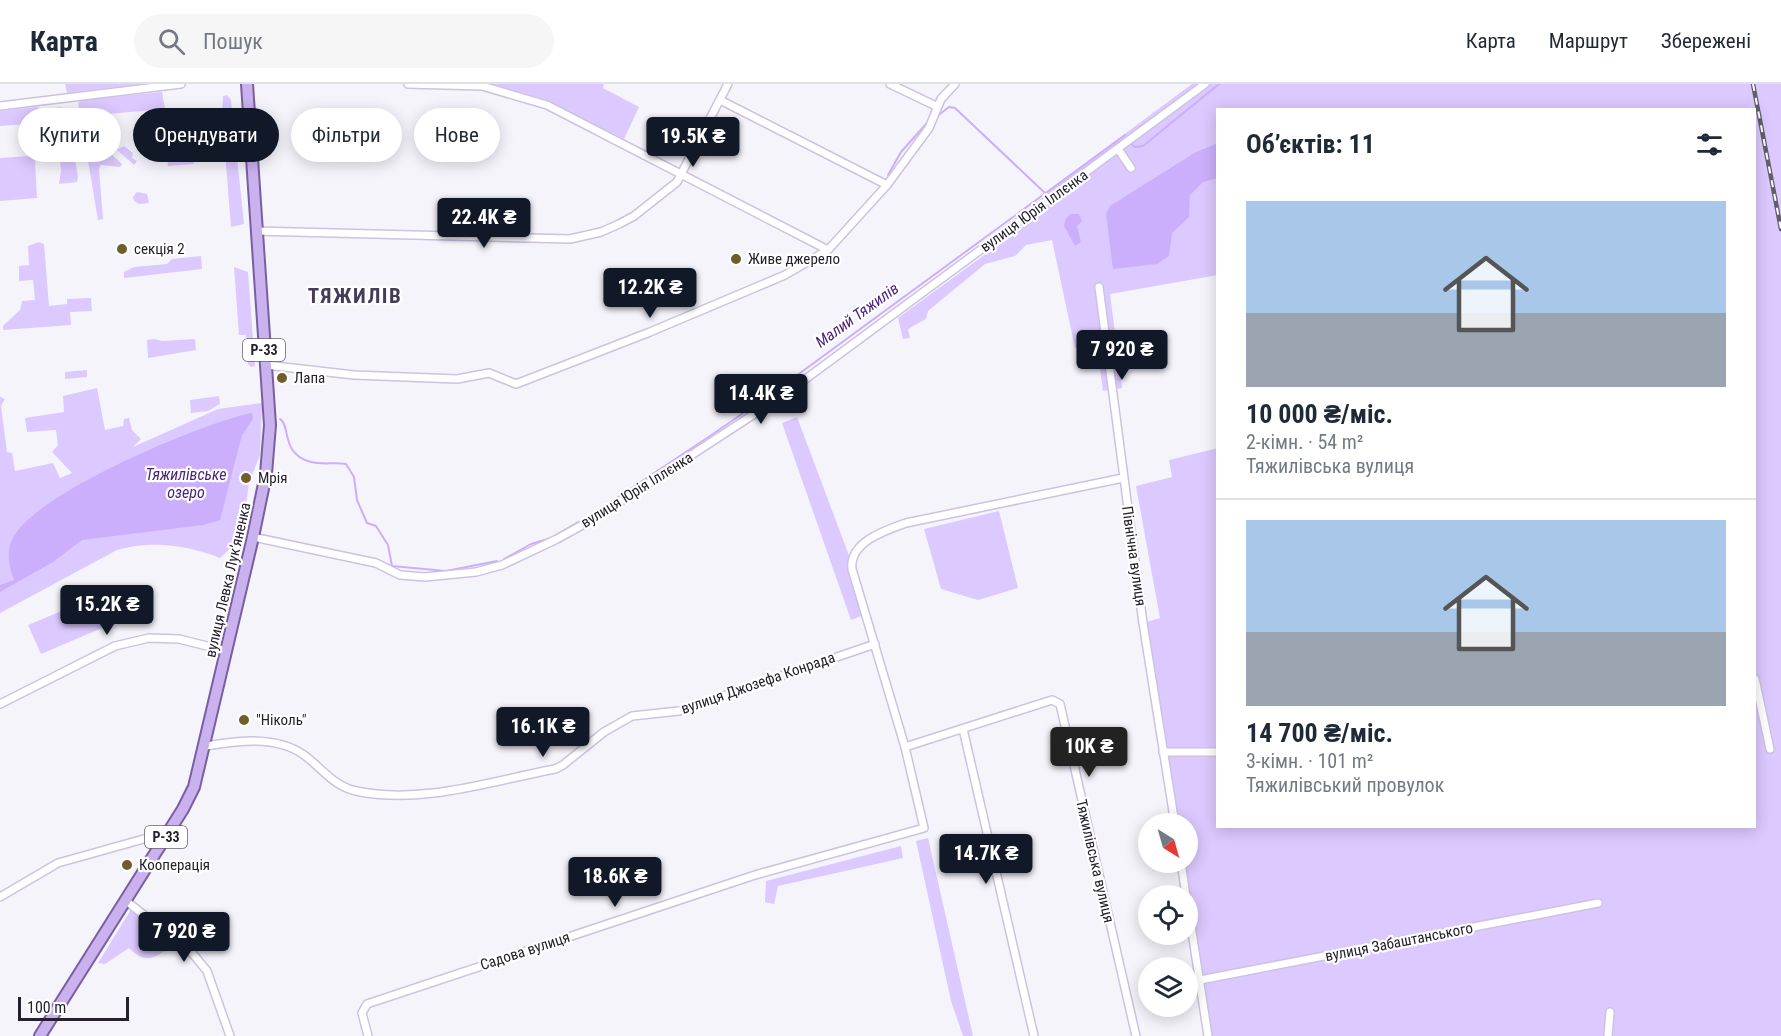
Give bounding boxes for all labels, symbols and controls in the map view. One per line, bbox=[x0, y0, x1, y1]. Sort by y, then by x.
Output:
search box bbox=[134, 14, 554, 68]
text: Карта bbox=[30, 25, 98, 58]
icon: search bbox=[155, 25, 188, 58]
text: Пошук bbox=[203, 29, 263, 54]
text: Карта bbox=[1466, 29, 1516, 53]
text: Маршрут bbox=[1549, 29, 1628, 53]
text: Збережені bbox=[1661, 29, 1751, 53]
chip: Купити bbox=[18, 108, 121, 162]
chip: Орендувати bbox=[133, 108, 279, 162]
chip: Фільтри bbox=[291, 108, 402, 162]
chip: Нове bbox=[414, 108, 500, 162]
pin: 19.5K ₴ bbox=[638, 117, 748, 168]
text: 19.5K ₴ bbox=[660, 124, 726, 148]
icon: filters bbox=[1693, 128, 1726, 161]
text: Об’єктів: 11 bbox=[1246, 129, 1375, 159]
street label: вулиця Юрія Іллєнка bbox=[977, 166, 1091, 256]
pin: 22.4K ₴ bbox=[429, 198, 539, 249]
text: 22.4K ₴ bbox=[451, 205, 517, 229]
place label: секція 2 bbox=[134, 240, 185, 258]
icon: home bbox=[1432, 240, 1540, 348]
marker: секція 2 bbox=[115, 242, 129, 256]
place label: Живе джерело bbox=[748, 250, 840, 268]
marker: Живе джерело bbox=[729, 252, 743, 266]
pin: 12.2K ₴ bbox=[595, 268, 705, 319]
text: 12.2K ₴ bbox=[617, 275, 683, 299]
water label: Малий Тяжилів bbox=[812, 278, 902, 352]
district label: ТЯЖИЛІВ bbox=[308, 284, 402, 308]
pin: 7 920 ₴ bbox=[1067, 330, 1177, 381]
text: 7 920 ₴ bbox=[1091, 337, 1154, 361]
road number: Р-33 bbox=[243, 339, 285, 361]
place label: Лапа bbox=[294, 369, 325, 387]
marker: Лапа bbox=[275, 371, 289, 385]
pin: 14.4K ₴ bbox=[706, 374, 816, 425]
text: 14.4K ₴ bbox=[728, 381, 794, 405]
text: 10 000 ₴/міс. bbox=[1246, 399, 1393, 429]
text: 2-кімн. · 54 m² bbox=[1246, 430, 1363, 454]
street label: вулиця Юрія Іллєнка bbox=[578, 448, 696, 532]
text: Тяжилівська вулиця bbox=[1246, 454, 1414, 478]
water label: Тяжилівське озеро bbox=[145, 465, 227, 502]
place label: Мрія bbox=[258, 469, 287, 487]
marker: Мрія bbox=[239, 471, 253, 485]
street label: вулиця Левка Лукʼяненка bbox=[201, 501, 255, 659]
street label: Північна вулиця bbox=[1118, 505, 1150, 607]
icon: home bbox=[1432, 559, 1540, 667]
pin: 15.2K ₴ bbox=[52, 585, 162, 636]
text: 15.2K ₴ bbox=[74, 592, 140, 616]
street label: вулиця Джозефа Конрада bbox=[679, 648, 837, 718]
pin: 16.1K ₴ bbox=[488, 707, 598, 758]
place label: "Ніколь" bbox=[256, 711, 307, 729]
marker: "Ніколь" bbox=[237, 713, 251, 727]
text: 16.1K ₴ bbox=[510, 714, 576, 738]
text: 14 700 ₴/міс. bbox=[1246, 718, 1393, 748]
pin: 10K ₴ bbox=[1047, 727, 1131, 778]
text: 10K ₴ bbox=[1064, 734, 1114, 758]
text: 3-кімн. · 101 m² bbox=[1246, 749, 1373, 773]
text: Тяжилівський провулок bbox=[1246, 773, 1444, 797]
street label: Тяжилівська вулиця bbox=[1072, 798, 1118, 924]
north arrow bbox=[1138, 813, 1198, 873]
map controls bbox=[1138, 813, 1198, 1017]
road number: Р-33 bbox=[145, 826, 187, 848]
pin: 14.7K ₴ bbox=[931, 834, 1041, 885]
text: 14.7K ₴ bbox=[953, 841, 1019, 865]
place label: Кооперація bbox=[139, 856, 210, 874]
pin: 18.6K ₴ bbox=[560, 857, 670, 908]
marker: Кооперація bbox=[120, 858, 134, 872]
text: 18.6K ₴ bbox=[582, 864, 648, 888]
button: locate bbox=[1138, 885, 1198, 945]
pin: 7 920 ₴ bbox=[129, 912, 239, 963]
text: 7 920 ₴ bbox=[153, 919, 216, 943]
street label: вулиця Забаштанського bbox=[1324, 919, 1474, 965]
street label: Садова вулиця bbox=[478, 928, 572, 974]
button: layers bbox=[1138, 957, 1198, 1017]
scale bar bbox=[18, 994, 129, 1022]
text: 100 m bbox=[27, 998, 66, 1017]

